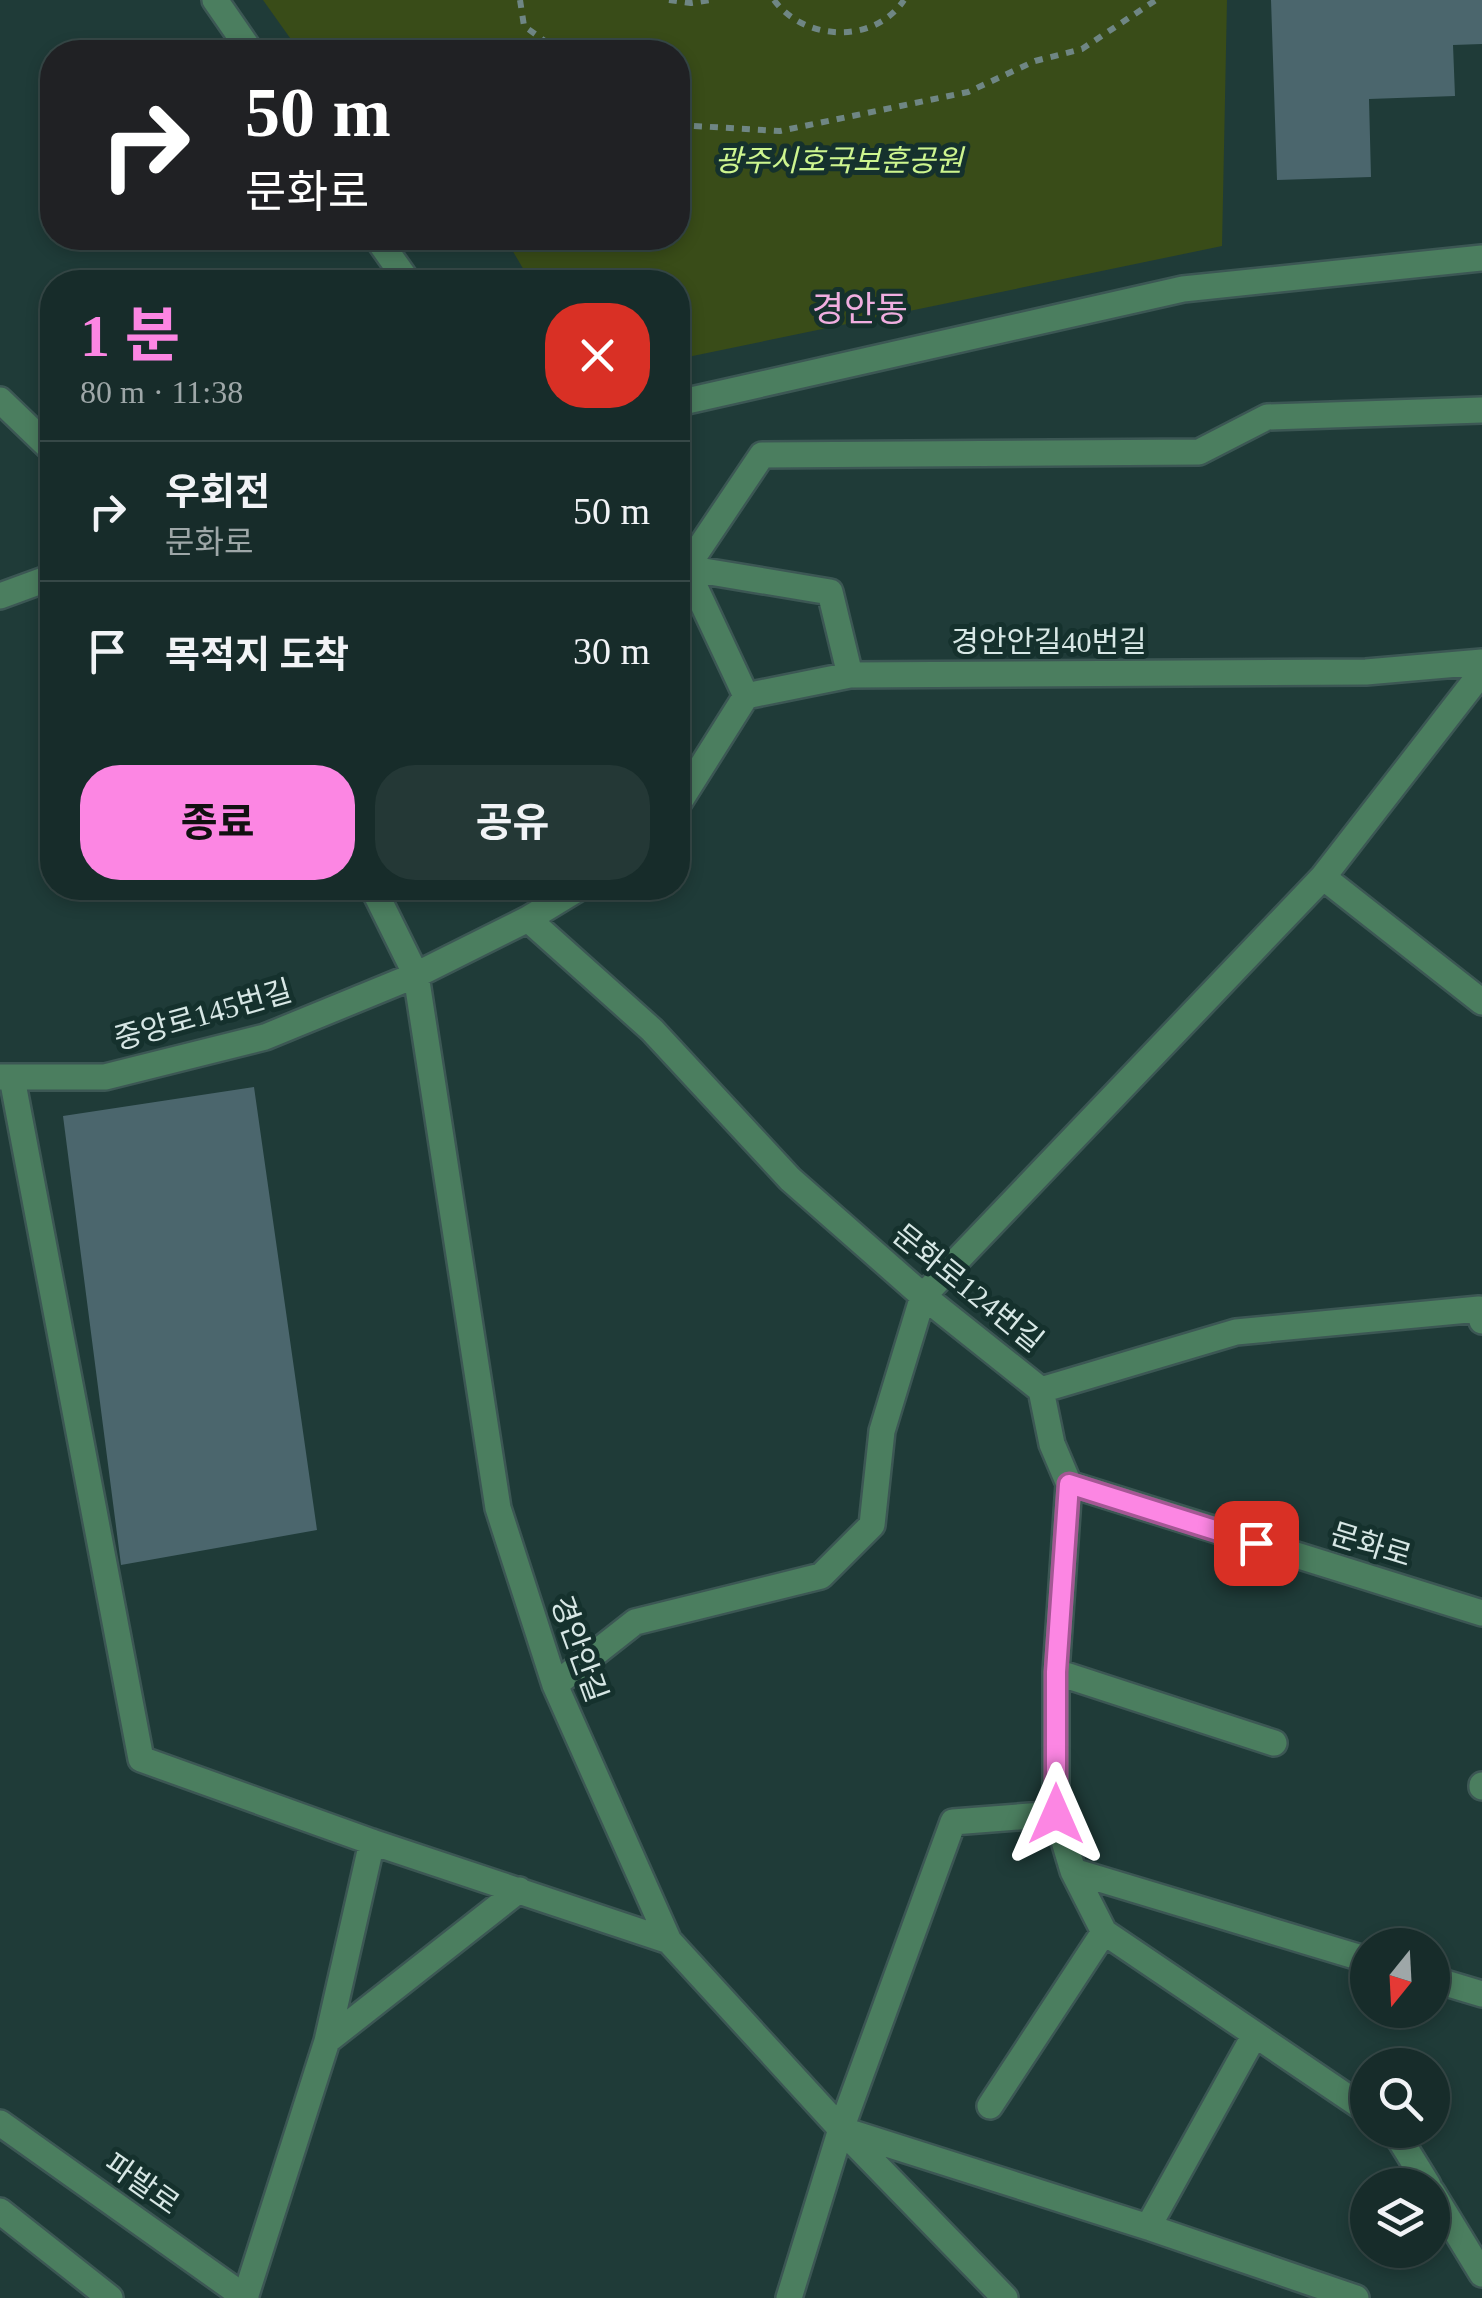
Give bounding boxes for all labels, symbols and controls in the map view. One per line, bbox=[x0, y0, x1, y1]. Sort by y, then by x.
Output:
text: 50 m bbox=[245, 74, 391, 151]
icon: right bbox=[80, 80, 210, 210]
park label: 광주시호국보훈공원 bbox=[715, 144, 966, 177]
text: 문화로 bbox=[245, 167, 369, 217]
district label: 경안동 bbox=[812, 290, 908, 329]
text: 1 분 bbox=[80, 303, 180, 369]
button: close bbox=[545, 303, 650, 408]
text: 80 m · 11:38 bbox=[80, 374, 243, 410]
text: 우회전 bbox=[165, 471, 270, 513]
icon: right bbox=[80, 484, 135, 539]
text: 50 m bbox=[573, 490, 650, 532]
text: 문화로 bbox=[165, 524, 253, 560]
icon: arrive bbox=[80, 624, 135, 679]
street label: 경안안길40번길 bbox=[951, 625, 1147, 658]
text: 30 m bbox=[573, 630, 650, 672]
text: 목적지 도착 bbox=[165, 634, 349, 676]
button: 종료 bbox=[80, 765, 355, 880]
button: 공유 bbox=[375, 765, 650, 880]
street label: 중앙로145번길 bbox=[110, 973, 295, 1056]
street label: 문화로124번길 bbox=[887, 1217, 1050, 1358]
pin bbox=[1214, 1501, 1299, 1586]
icon: arrive bbox=[1229, 1516, 1284, 1571]
street label: 문화로 bbox=[1327, 1517, 1416, 1572]
street label: 경안안길 bbox=[545, 1591, 614, 1706]
position arrow bbox=[1004, 1762, 1108, 1866]
north arrow bbox=[1350, 1928, 1450, 2028]
map controls bbox=[1350, 1928, 1450, 2268]
button: search bbox=[1350, 2048, 1450, 2148]
street label: 파발로 bbox=[99, 2146, 186, 2221]
button: layers bbox=[1350, 2168, 1450, 2268]

